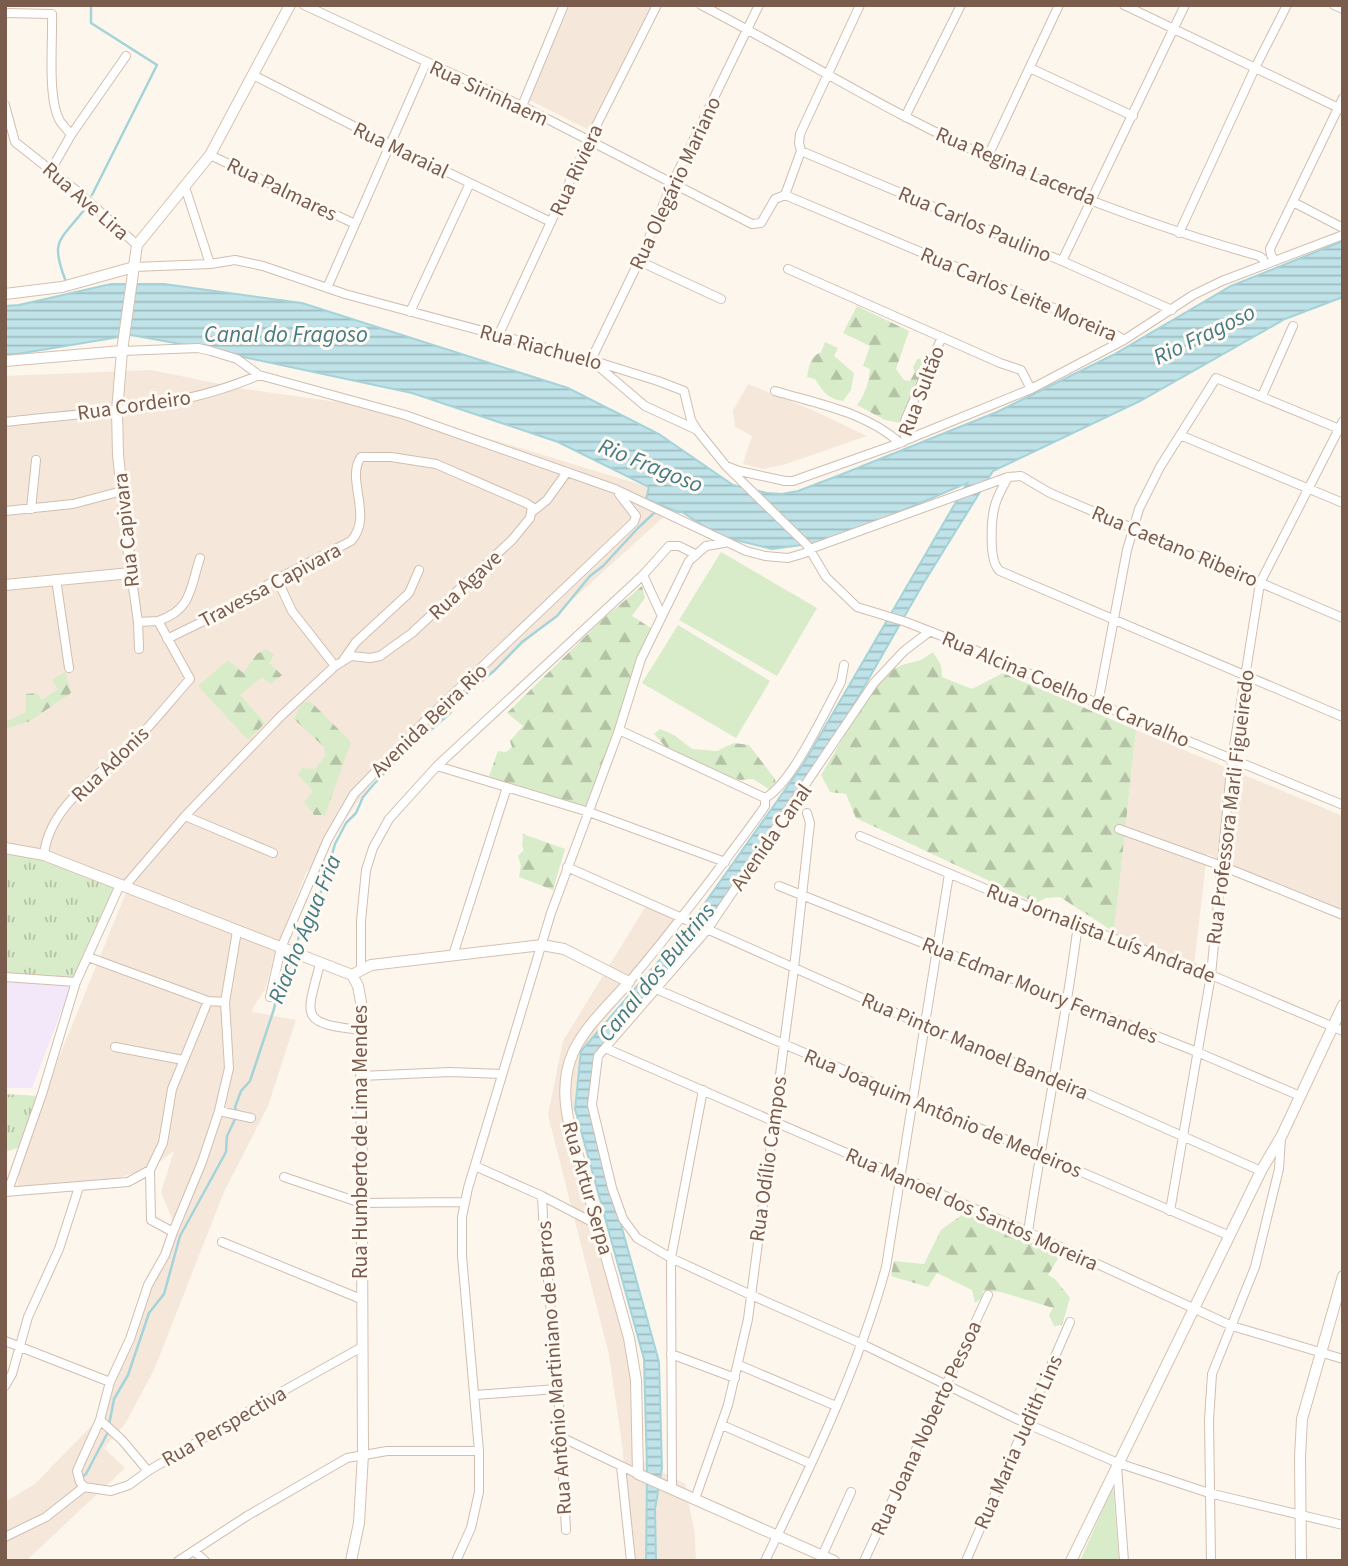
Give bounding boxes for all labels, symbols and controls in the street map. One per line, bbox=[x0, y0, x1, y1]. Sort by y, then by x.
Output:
street label: Rua Sirinhaem bbox=[425, 52, 553, 134]
street label: Rua Olegário Mariano bbox=[622, 91, 728, 275]
street label: Rua Maraial bbox=[348, 114, 454, 186]
street label: Rua Riviera bbox=[542, 119, 610, 221]
street label: Rua Regina Lacerda bbox=[931, 119, 1101, 213]
street label: Rua Palmares bbox=[222, 149, 342, 229]
street label: Rua Ave Lira bbox=[36, 155, 136, 247]
street label: Rua Carlos Paulino bbox=[894, 178, 1056, 270]
street label: Rua Carlos Leite Moreira bbox=[916, 239, 1122, 349]
water label: Rio Fragoso bbox=[1148, 295, 1261, 373]
street label: Rua Riachuelo bbox=[477, 316, 605, 378]
water label: Canal do Fragoso bbox=[204, 318, 368, 351]
street label: Rua Sultão bbox=[890, 341, 952, 441]
street label: Rua Cordeiro bbox=[75, 382, 193, 428]
water label: Rio Fragoso bbox=[594, 430, 708, 501]
street label: Rua Capivara bbox=[105, 471, 147, 589]
street label: Rua Caetano Ribeiro bbox=[1087, 497, 1263, 595]
street label: Travessa Capivara bbox=[194, 535, 346, 635]
street label: Rua Agave bbox=[422, 543, 508, 627]
street label: Rua Alcina Coelho de Carvalho bbox=[937, 623, 1195, 755]
street label: Avenida Beira Rio bbox=[364, 656, 494, 784]
street label: Rua Professora Marli Figueiredo bbox=[1198, 668, 1262, 946]
street label: Rua Adonis bbox=[64, 719, 156, 809]
street label: Avenida Canal bbox=[723, 777, 819, 897]
water label: Riacho Água Fria bbox=[260, 850, 349, 1009]
street label: Rua Jornalista Luís Andrade bbox=[982, 875, 1220, 991]
water label: Canal dos Bultrins bbox=[590, 896, 723, 1049]
street label: Rua Edmar Moury Fernandes bbox=[917, 929, 1163, 1051]
street label: Rua Pintor Manoel Bandeira bbox=[857, 985, 1093, 1107]
street label: Rua Humberto de Lima Mendes bbox=[345, 1005, 375, 1279]
street label: Rua Joaquim Antônio de Medeiros bbox=[799, 1041, 1087, 1185]
street label: Rua Odílio Campos bbox=[742, 1074, 794, 1244]
street label: Rua Artur Serpa bbox=[555, 1118, 621, 1258]
street label: Rua Manoel dos Santos Moreira bbox=[841, 1140, 1103, 1278]
street label: Rua Antônio Martiniano de Barros bbox=[529, 1220, 579, 1516]
street label: Rua Joana Noberto Pessoa bbox=[863, 1316, 989, 1540]
street label: Rua Maria Judith Lins bbox=[966, 1350, 1070, 1534]
street label: Rua Perspectiva bbox=[156, 1378, 292, 1474]

